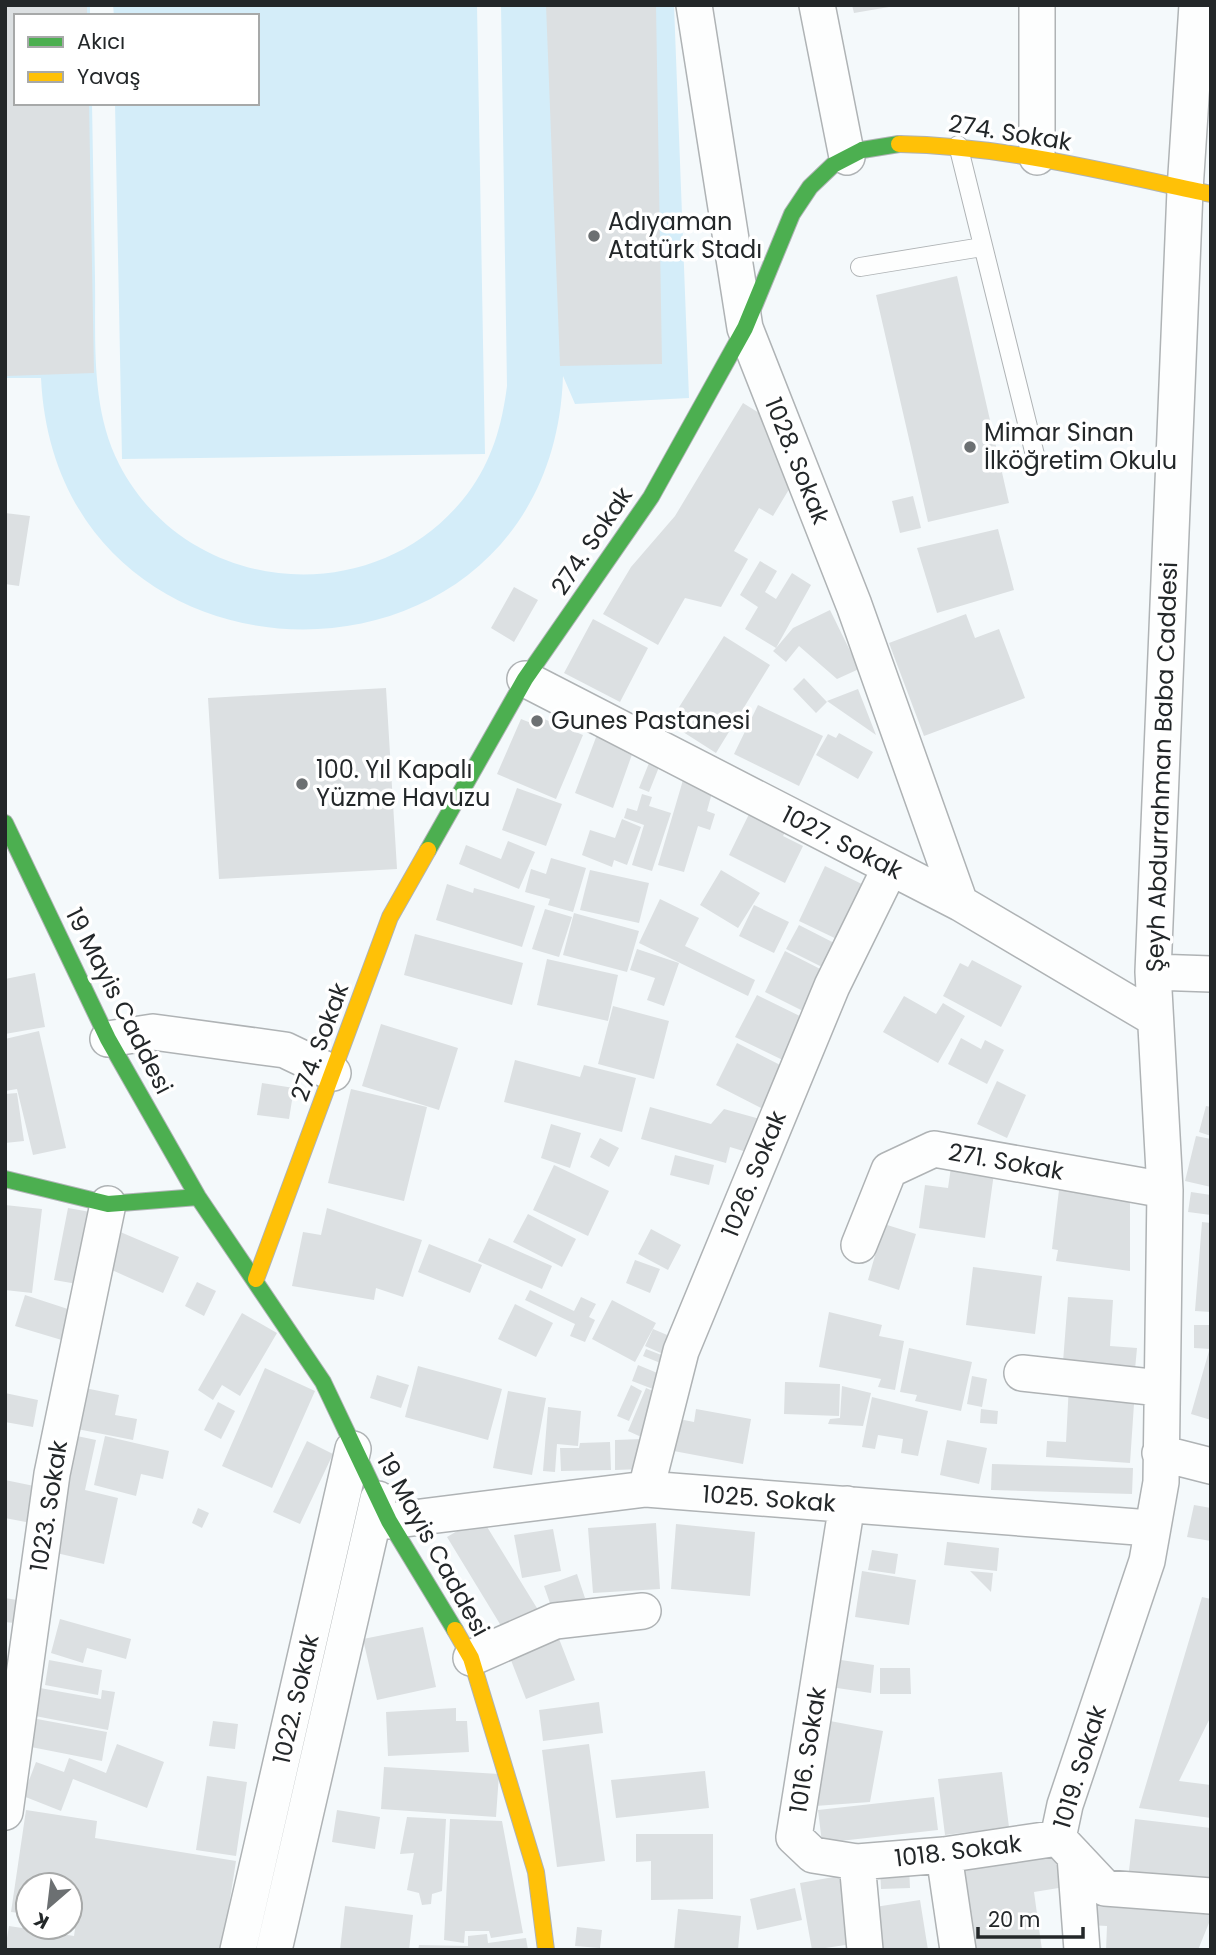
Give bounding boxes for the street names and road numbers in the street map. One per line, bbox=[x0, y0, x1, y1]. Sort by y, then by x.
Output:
street label: 274. Sokak bbox=[946, 107, 1074, 159]
street label: 1028. Sokak bbox=[757, 393, 838, 529]
street label: 274. Sokak bbox=[543, 480, 640, 601]
street label: Şeyh Abdurrahman Baba Caddesi bbox=[1138, 561, 1185, 973]
street label: 1027. Sokak bbox=[776, 798, 909, 887]
street label: 19 Mayis Caddesi bbox=[58, 902, 181, 1100]
street label: 274. Sokak bbox=[283, 977, 356, 1106]
street label: 1026. Sokak bbox=[713, 1105, 794, 1242]
street label: 271. Sokak bbox=[946, 1135, 1067, 1188]
street label: 1023. Sokak bbox=[22, 1437, 75, 1574]
street label: 19 Mayis Caddesi bbox=[369, 1447, 498, 1642]
street label: 1025. Sokak bbox=[701, 1477, 837, 1520]
street label: 1022. Sokak bbox=[265, 1630, 327, 1767]
street label: 1016. Sokak bbox=[781, 1684, 834, 1815]
street label: 1019. Sokak bbox=[1045, 1701, 1114, 1833]
street label: 1018. Sokak bbox=[893, 1826, 1024, 1875]

